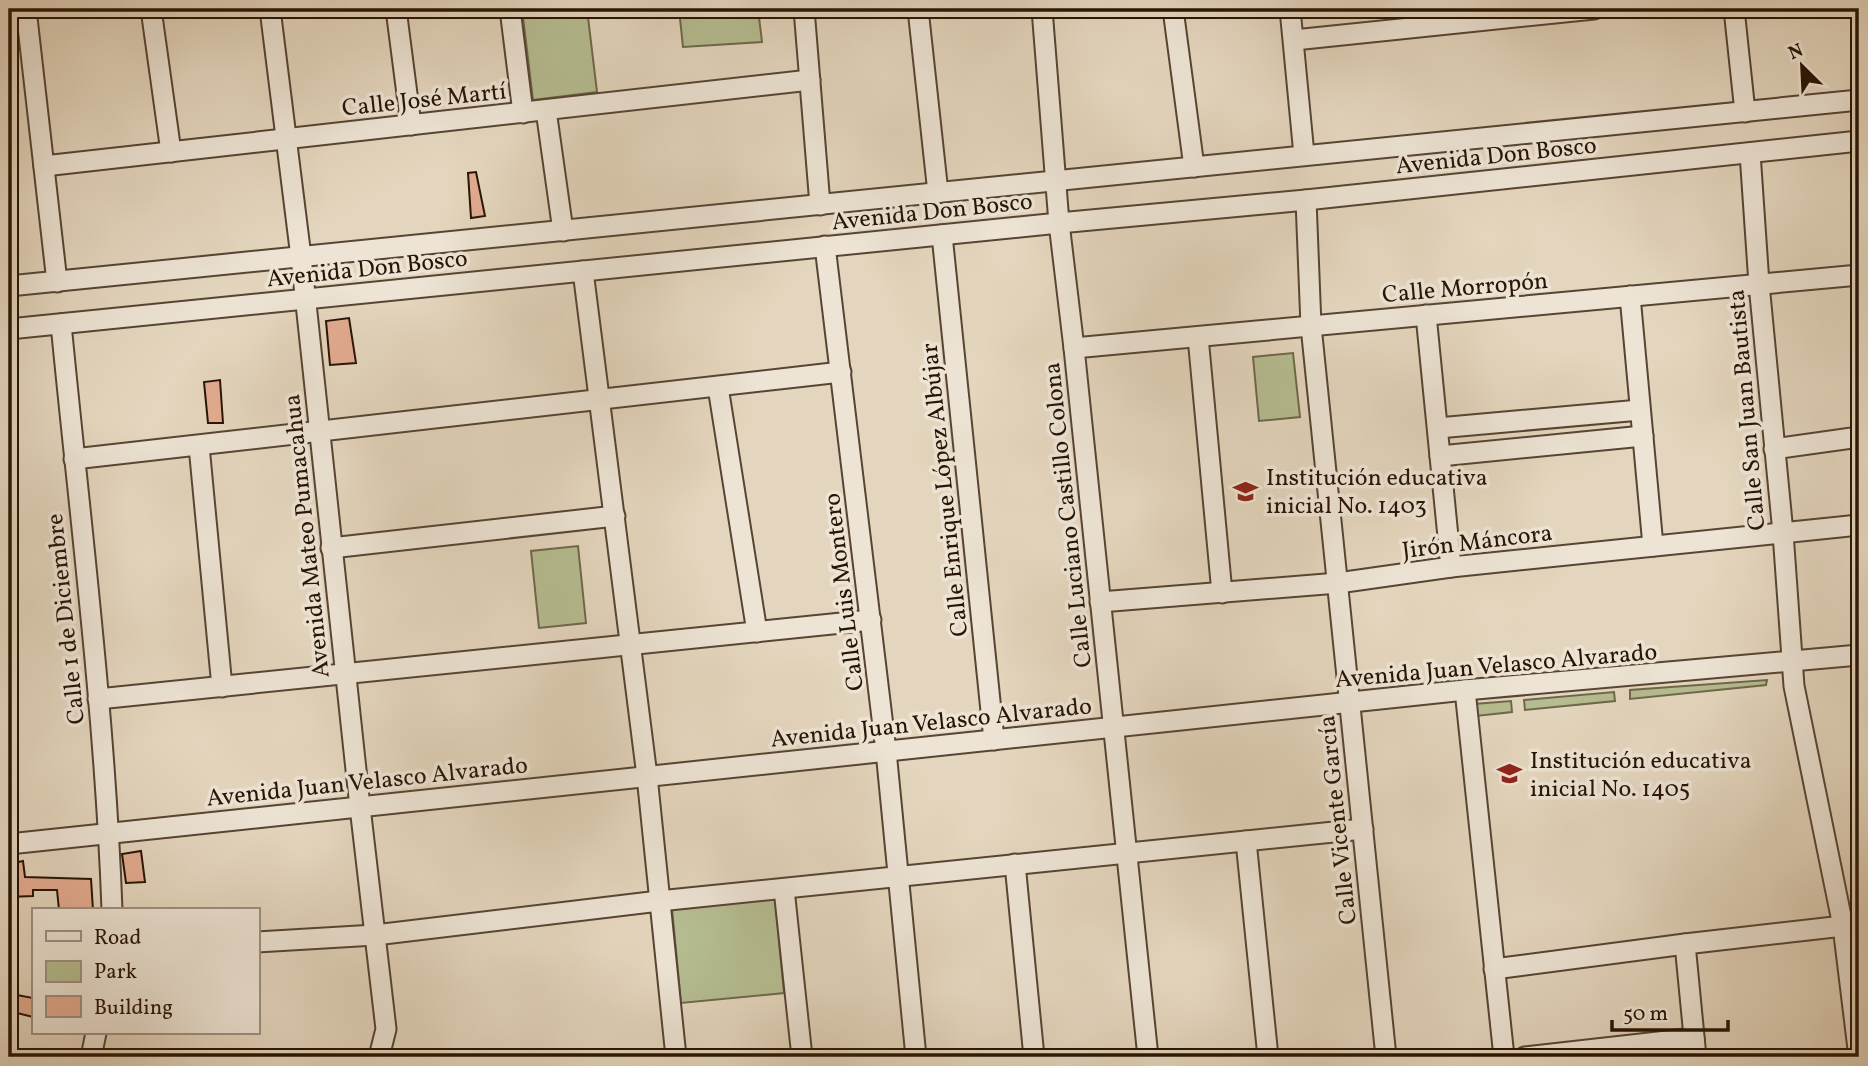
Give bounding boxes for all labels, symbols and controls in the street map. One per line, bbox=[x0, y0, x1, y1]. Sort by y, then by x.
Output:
north arrow bbox=[1766, 32, 1836, 102]
text: N bbox=[1784, 38, 1808, 67]
street label: Calle José Martí bbox=[340, 75, 508, 127]
street label: Avenida Don Bosco bbox=[1394, 130, 1598, 184]
street label: Avenida Don Bosco bbox=[830, 186, 1034, 240]
street label: Avenida Don Bosco bbox=[265, 243, 469, 297]
street label: Calle Morropón bbox=[1381, 265, 1550, 313]
street label: Calle San Juan Bautista bbox=[1721, 288, 1775, 532]
street label: Calle Enrique López Albújar bbox=[914, 341, 978, 638]
street label: Calle Luciano Castillo Colona bbox=[1036, 360, 1102, 669]
street label: Avenida Mateo Pumacahua bbox=[276, 392, 340, 679]
place label: Institución educativa inicial No. 1403 bbox=[1266, 462, 1488, 524]
school or university icon: Institución educativa inicial No. 1403 bbox=[1232, 477, 1260, 505]
street label: Calle Luis Montero bbox=[816, 491, 874, 692]
street label: Calle 1 de Diciembre bbox=[39, 512, 95, 726]
street label: Jirón Máncora bbox=[1400, 517, 1554, 569]
street label: Avenida Juan Velasco Alvarado bbox=[1334, 636, 1659, 698]
street label: Avenida Juan Velasco Alvarado bbox=[769, 690, 1094, 758]
street label: Calle Vicente García bbox=[1311, 714, 1367, 926]
place label: Institución educativa inicial No. 1405 bbox=[1530, 745, 1752, 807]
street label: Avenida Juan Velasco Alvarado bbox=[205, 749, 530, 817]
school or university icon: Institución educativa inicial No. 1405 bbox=[1496, 760, 1524, 788]
legend bbox=[32, 908, 259, 1034]
text: Road bbox=[94, 924, 141, 953]
text: Park bbox=[94, 958, 137, 987]
scale bar bbox=[1612, 989, 1728, 1033]
text: Building bbox=[94, 994, 173, 1023]
text: 50 m bbox=[1623, 1000, 1668, 1029]

